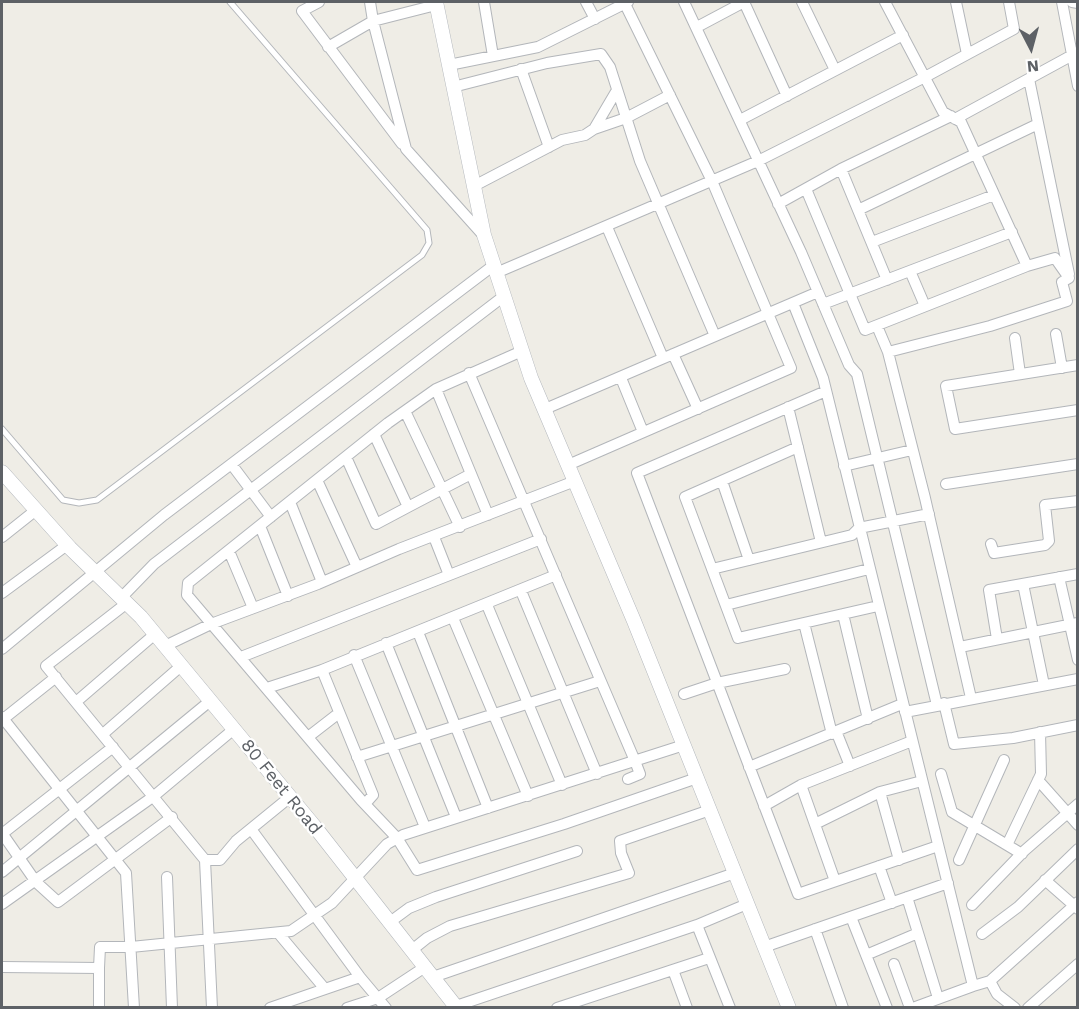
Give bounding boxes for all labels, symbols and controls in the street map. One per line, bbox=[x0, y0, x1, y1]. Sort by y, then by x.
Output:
north arrow bbox=[1001, 18, 1061, 78]
text: N bbox=[1026, 56, 1040, 76]
street label: 80 Feet Road bbox=[236, 735, 326, 839]

